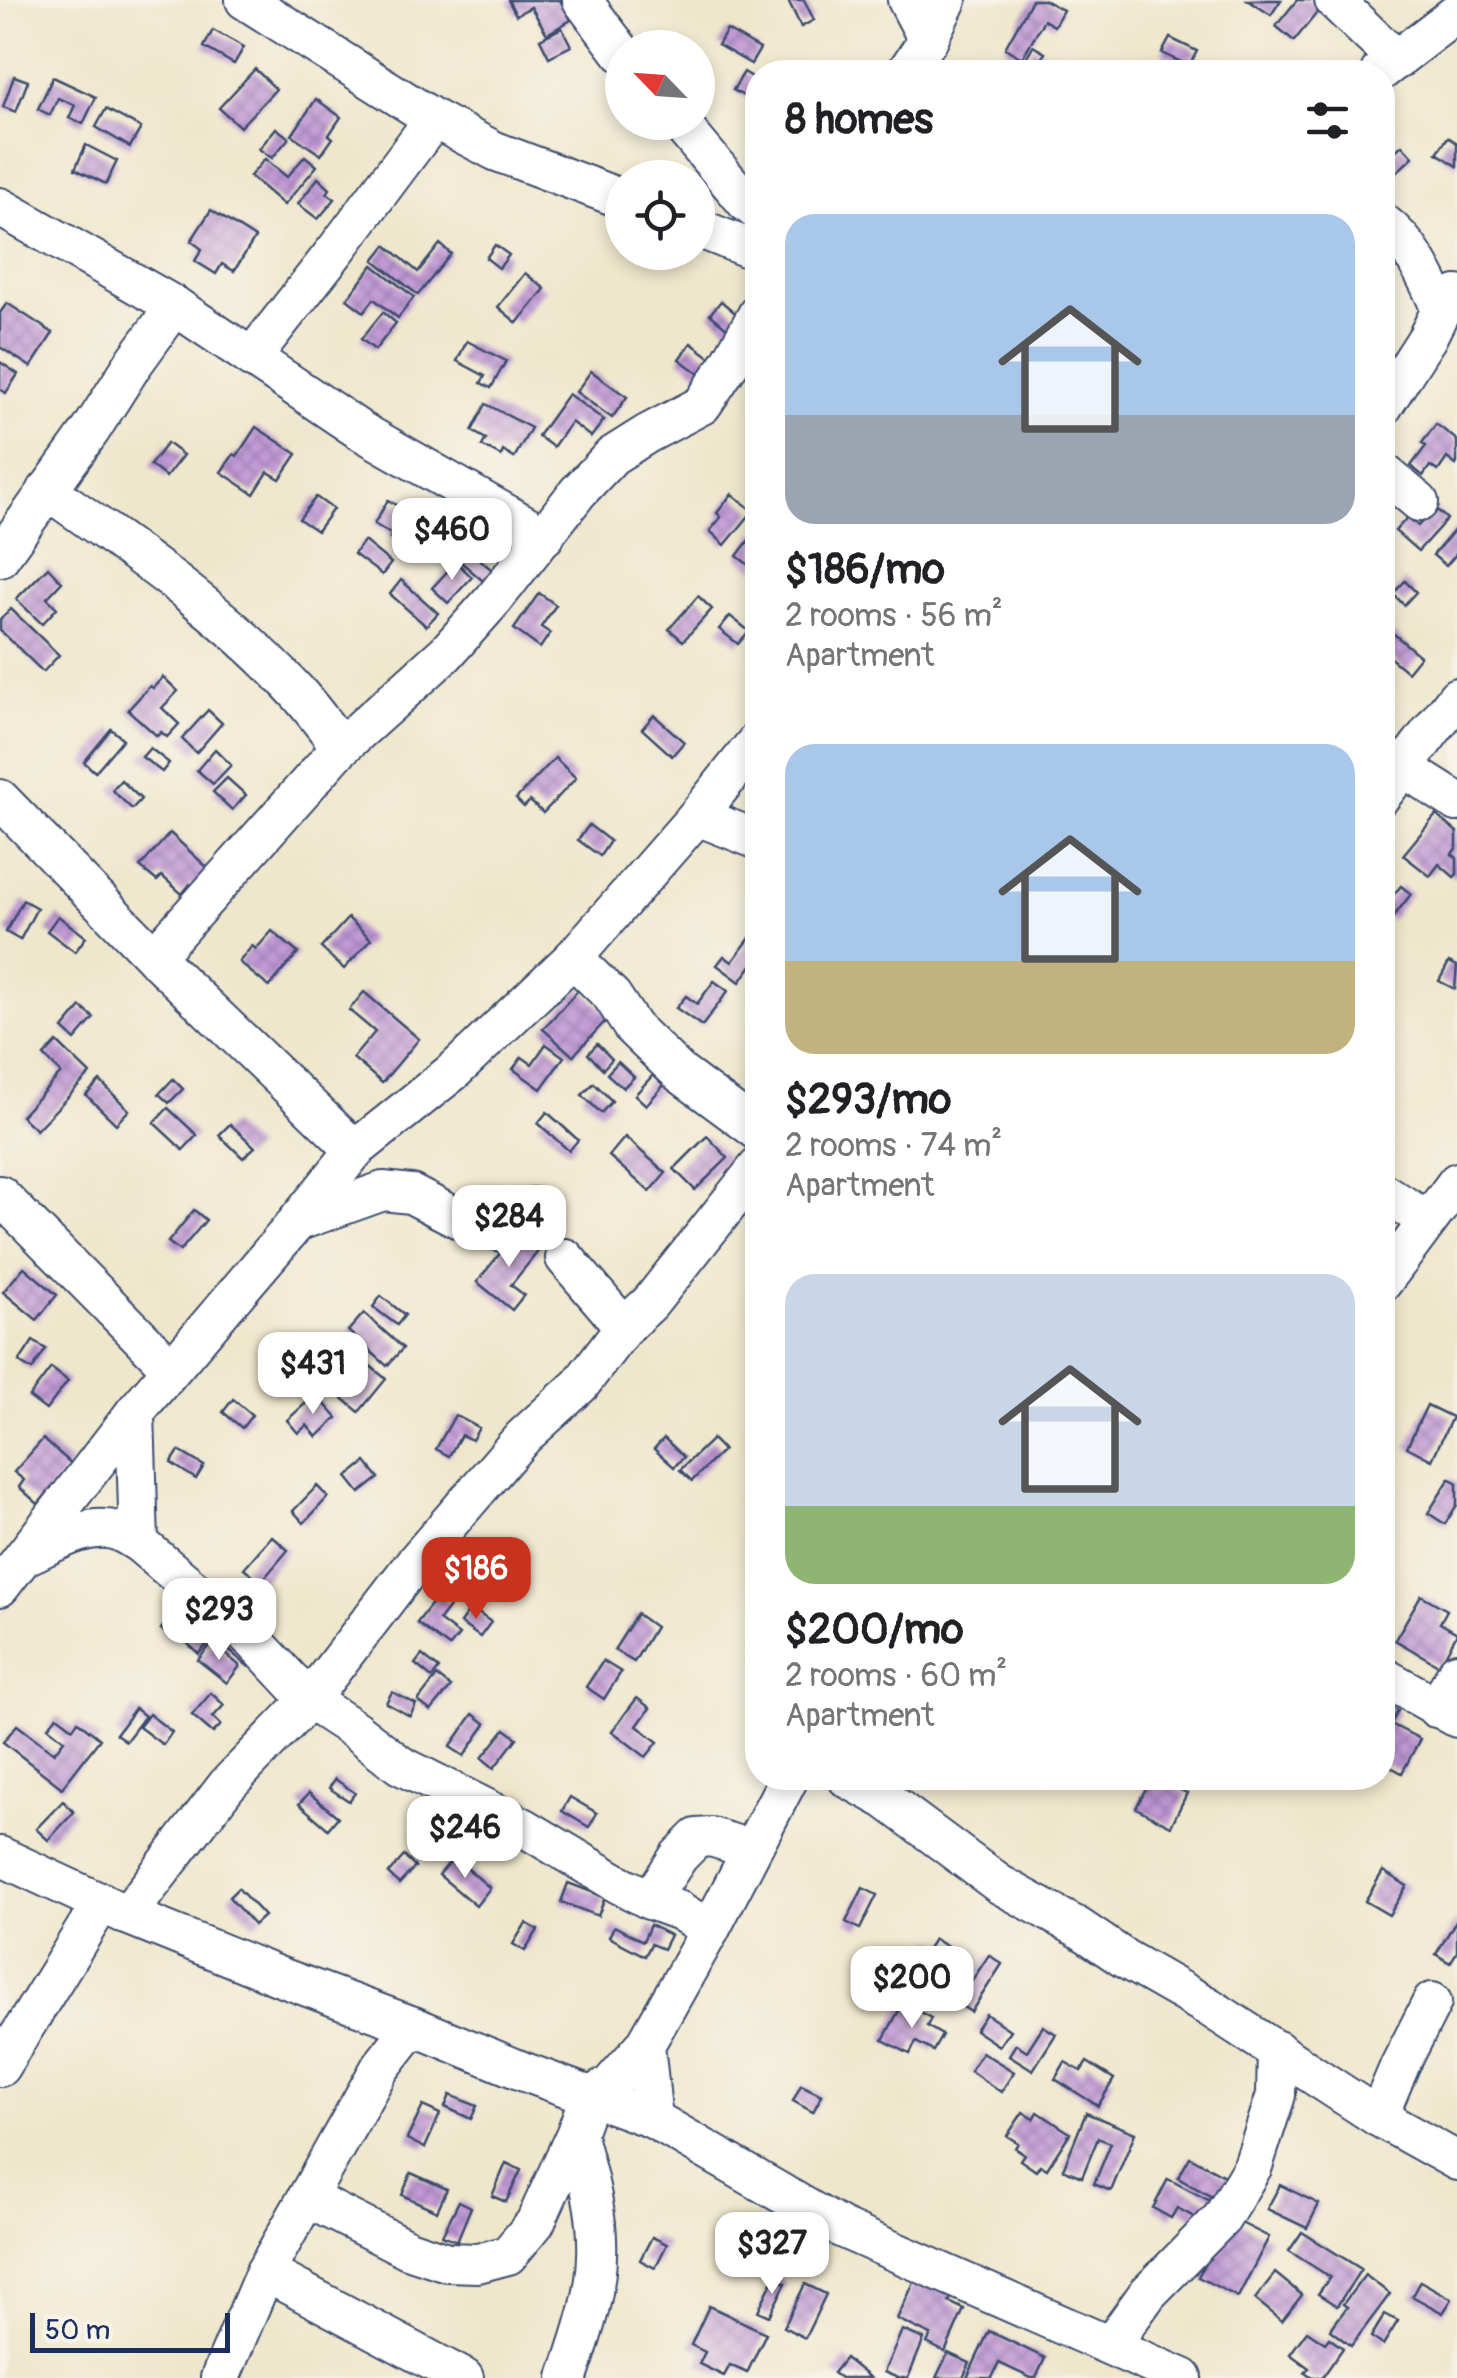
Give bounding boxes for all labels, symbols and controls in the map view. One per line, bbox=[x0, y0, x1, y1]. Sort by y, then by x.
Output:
north arrow bbox=[605, 30, 715, 140]
map controls bbox=[605, 30, 715, 270]
icon: filters bbox=[1300, 93, 1355, 148]
text: 8 homes bbox=[785, 94, 933, 146]
button: locate bbox=[605, 160, 715, 270]
icon: home bbox=[980, 279, 1160, 459]
pin: $460 bbox=[393, 498, 511, 583]
text: $460 bbox=[414, 510, 490, 550]
text: $186/mo bbox=[785, 544, 945, 596]
text: 2 rooms · 56 m² bbox=[785, 596, 1003, 636]
text: Apartment bbox=[785, 636, 934, 676]
icon: home bbox=[980, 809, 1160, 989]
text: $293/mo bbox=[785, 1074, 951, 1126]
text: 2 rooms · 74 m² bbox=[785, 1126, 1002, 1166]
text: Apartment bbox=[785, 1166, 934, 1206]
pin: $284 bbox=[450, 1185, 568, 1270]
text: $284 bbox=[474, 1197, 544, 1237]
pin: $431 bbox=[254, 1332, 372, 1417]
icon: home bbox=[980, 1339, 1160, 1519]
text: $431 bbox=[280, 1344, 346, 1384]
pin: $186 bbox=[417, 1537, 535, 1622]
text: $186 bbox=[444, 1549, 508, 1589]
pin: $293 bbox=[160, 1578, 278, 1663]
text: $293 bbox=[184, 1590, 254, 1630]
text: $200/mo bbox=[785, 1604, 964, 1656]
text: 2 rooms · 60 m² bbox=[785, 1656, 1007, 1696]
text: Apartment bbox=[785, 1696, 934, 1736]
pin: $246 bbox=[406, 1796, 524, 1881]
text: $246 bbox=[429, 1808, 501, 1848]
pin: $200 bbox=[853, 1946, 971, 2031]
text: $200 bbox=[873, 1958, 951, 1998]
pin: $327 bbox=[713, 2212, 831, 2297]
text: $327 bbox=[737, 2224, 807, 2264]
scale bar bbox=[30, 2308, 230, 2352]
text: 50 m bbox=[45, 2313, 110, 2348]

